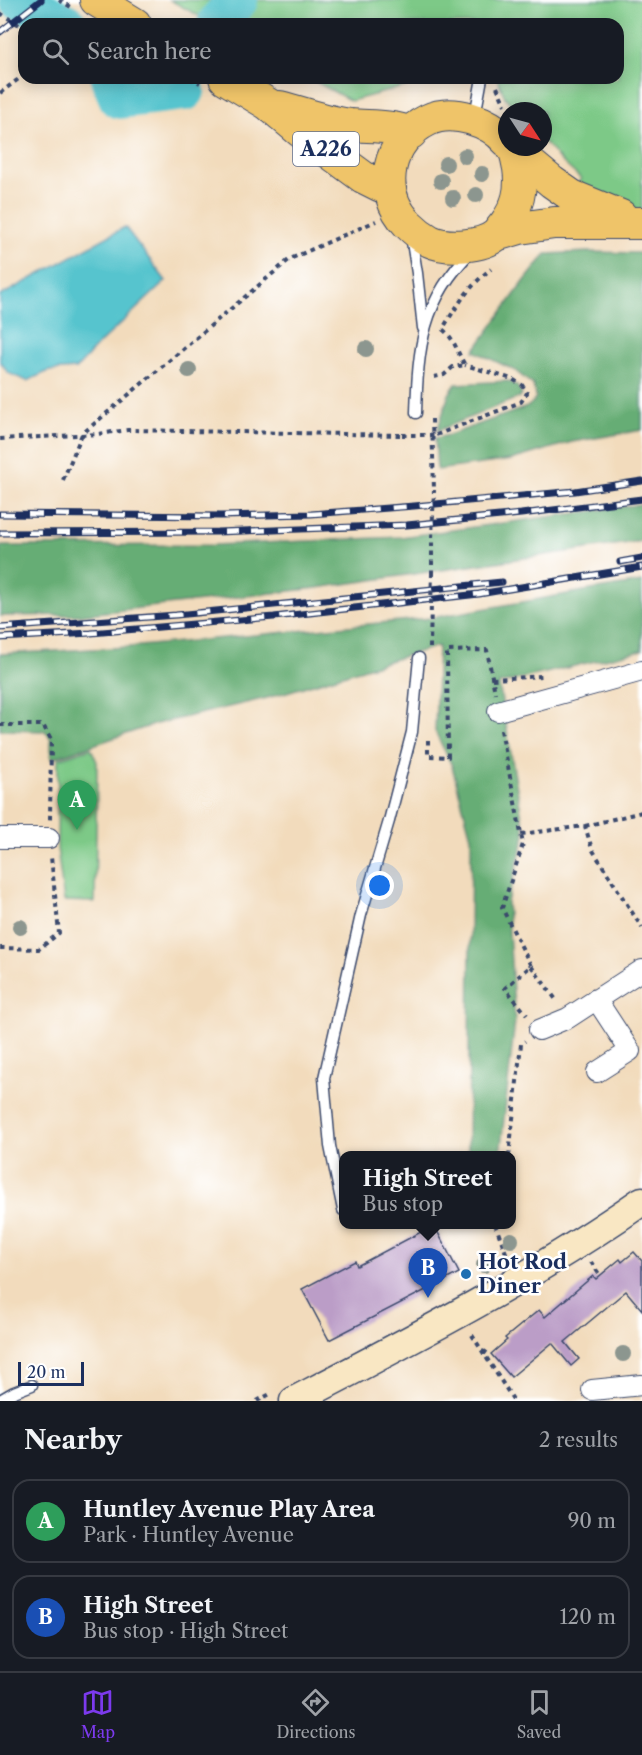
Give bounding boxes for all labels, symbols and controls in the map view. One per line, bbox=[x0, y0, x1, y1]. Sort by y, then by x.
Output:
search box bbox=[18, 18, 624, 84]
icon: search bbox=[39, 35, 72, 68]
text: Search here bbox=[87, 38, 212, 65]
north arrow bbox=[498, 102, 552, 156]
road number: A226 bbox=[293, 132, 359, 166]
pin: A bbox=[58, 780, 97, 830]
your location bbox=[365, 871, 394, 900]
popup bbox=[339, 1151, 516, 1229]
text: High Street bbox=[363, 1165, 492, 1192]
text: Bus stop bbox=[363, 1192, 443, 1216]
pin: B bbox=[408, 1248, 448, 1298]
place label: Hot Rod Diner bbox=[478, 1249, 567, 1298]
marker: Hot Rod Diner bbox=[459, 1267, 473, 1281]
scale bar bbox=[18, 1359, 84, 1386]
text: 20 m bbox=[27, 1362, 66, 1382]
text: Nearby bbox=[24, 1424, 122, 1456]
text: 2 results bbox=[539, 1428, 618, 1452]
text: Huntley Avenue Play Area bbox=[83, 1496, 375, 1523]
text: A bbox=[38, 1509, 53, 1533]
text: 90 m bbox=[568, 1509, 616, 1533]
text: Park · Huntley Avenue bbox=[83, 1523, 294, 1547]
text: High Street bbox=[83, 1592, 213, 1619]
text: B bbox=[38, 1605, 53, 1629]
text: 120 m bbox=[559, 1605, 616, 1629]
text: Bus stop · High Street bbox=[83, 1619, 288, 1643]
tab: Map bbox=[81, 1686, 115, 1742]
tab: Directions bbox=[276, 1686, 355, 1742]
tab: Saved bbox=[517, 1686, 561, 1742]

